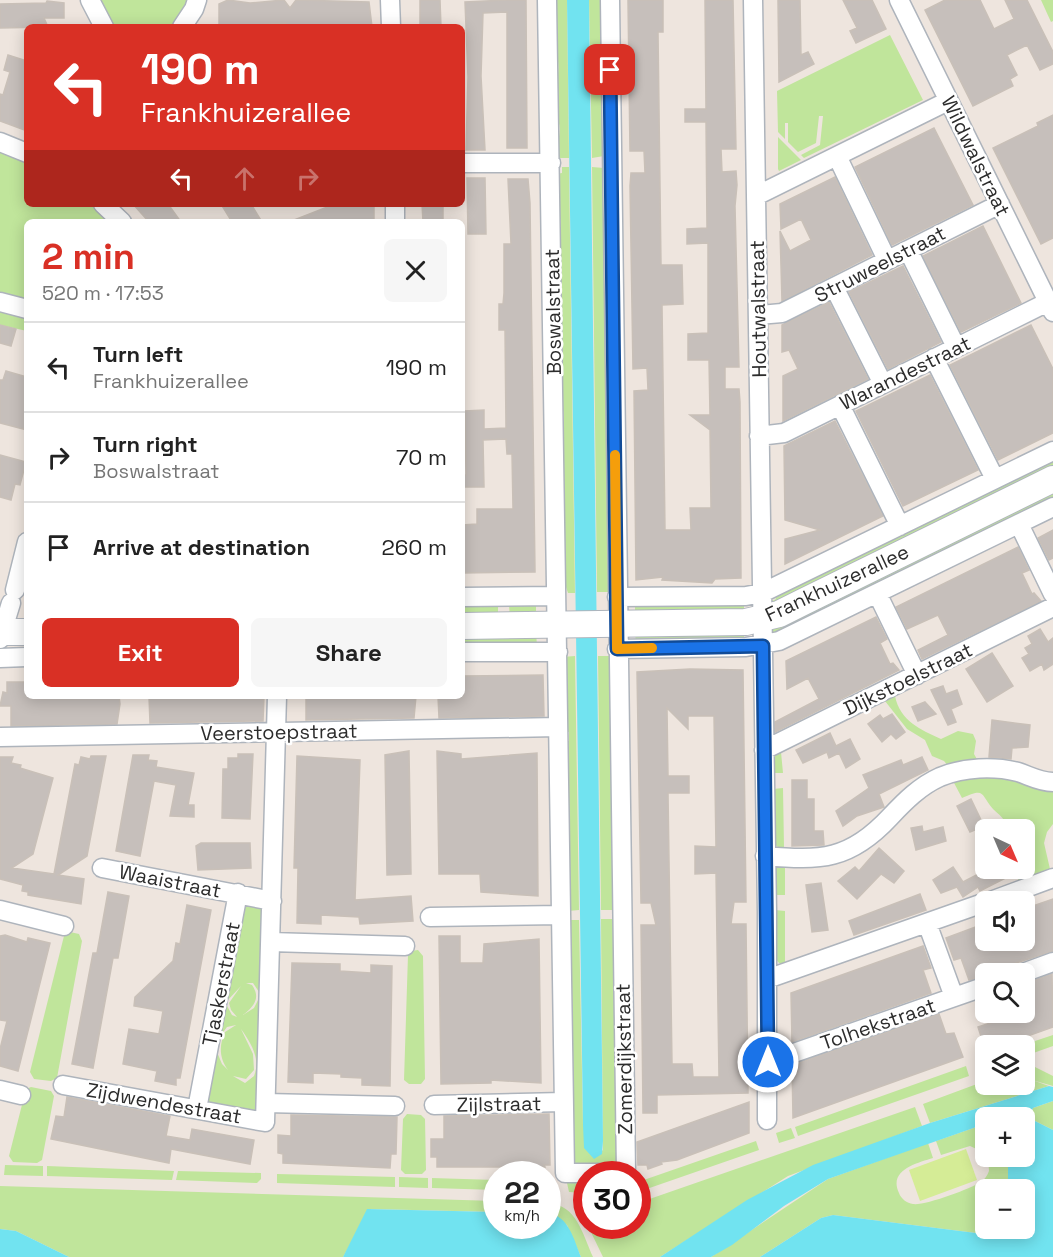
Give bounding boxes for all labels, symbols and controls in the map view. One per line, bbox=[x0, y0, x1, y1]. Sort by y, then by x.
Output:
text: 190 m bbox=[141, 43, 260, 96]
pin bbox=[584, 44, 635, 95]
icon: left bbox=[42, 48, 120, 126]
icon: arrive bbox=[593, 53, 626, 86]
street label: Wildwalstraat bbox=[936, 92, 1016, 220]
text: Frankhuizerallee bbox=[141, 95, 351, 130]
icon: left bbox=[165, 162, 198, 195]
icon: ahead bbox=[228, 162, 261, 195]
icon: right bbox=[291, 162, 324, 195]
street label: Struweelstraat bbox=[810, 220, 950, 308]
text: 2 min bbox=[42, 234, 135, 280]
button: close bbox=[384, 239, 447, 302]
street label: Houtwalstraat bbox=[744, 240, 772, 378]
street label: Boswalstraat bbox=[539, 249, 567, 375]
text: 520 m · 17:53 bbox=[42, 280, 164, 306]
street label: Warandestraat bbox=[835, 330, 975, 416]
text: Turn left bbox=[93, 340, 183, 368]
icon: left bbox=[42, 351, 75, 384]
text: 190 m bbox=[386, 353, 447, 381]
text: Frankhuizerallee bbox=[93, 368, 249, 394]
text: Turn right bbox=[93, 430, 198, 458]
icon: right bbox=[42, 441, 75, 474]
text: 70 m bbox=[396, 443, 447, 471]
text: Boswalstraat bbox=[93, 458, 219, 484]
icon: arrive bbox=[42, 531, 75, 564]
text: Arrive at destination bbox=[93, 533, 310, 561]
text: 260 m bbox=[382, 533, 447, 561]
street label: Frankhuizerallee bbox=[761, 538, 913, 628]
button: Exit bbox=[42, 618, 239, 687]
button: Share bbox=[251, 618, 447, 687]
street label: Dijkstoelstraat bbox=[839, 637, 977, 721]
street label: Veerstoepstraat bbox=[200, 718, 358, 746]
north arrow bbox=[975, 819, 1035, 879]
map controls bbox=[975, 819, 1035, 1239]
street label: Waaistraat bbox=[117, 858, 223, 904]
button: sound bbox=[975, 891, 1035, 951]
street label: Tjaskerstraat bbox=[196, 920, 246, 1048]
button: search bbox=[975, 963, 1035, 1023]
street label: Zomerdijkstraat bbox=[610, 983, 638, 1135]
street label: Tolhekstraat bbox=[817, 992, 939, 1056]
position arrow bbox=[736, 1030, 800, 1094]
button: layers bbox=[975, 1035, 1035, 1095]
street label: Zijdwendestraat bbox=[84, 1077, 244, 1129]
street label: Zijlstraat bbox=[456, 1090, 542, 1118]
button: + bbox=[975, 1107, 1035, 1167]
speed limit sign: 30 bbox=[573, 1161, 651, 1239]
text: 22 bbox=[504, 1173, 540, 1212]
button: − bbox=[975, 1179, 1035, 1239]
text: km/h bbox=[504, 1206, 540, 1225]

